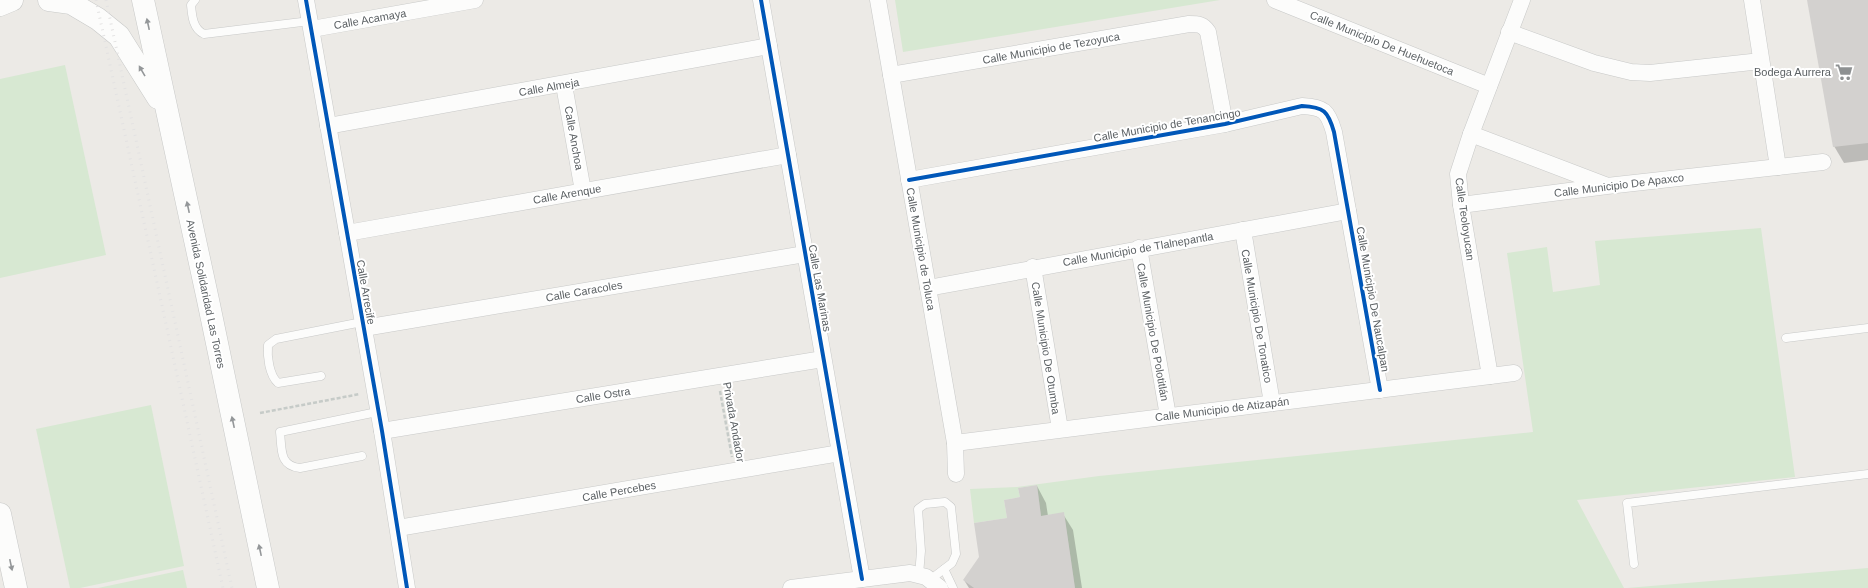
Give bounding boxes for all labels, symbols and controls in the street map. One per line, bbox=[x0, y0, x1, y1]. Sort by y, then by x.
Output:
street label: Calle Acamaya bbox=[333, 7, 408, 31]
street label: Calle Municipio De Huehuetoca bbox=[1308, 9, 1456, 78]
one-way arrow bbox=[145, 18, 151, 30]
street label: Calle Municipio de Tezoyuca bbox=[981, 30, 1121, 66]
supermarket icon: Bodega Aurrera bbox=[1834, 62, 1854, 82]
one-way arrow bbox=[138, 65, 145, 77]
place label: Bodega Aurrera bbox=[1754, 66, 1832, 78]
street label: Calle Almeja bbox=[518, 76, 581, 98]
street label: Calle Anchoa bbox=[562, 105, 586, 172]
street label: Calle Municipio de Tenancingo bbox=[1093, 106, 1241, 144]
street label: Calle Municipio De Apaxco bbox=[1553, 171, 1685, 199]
street label: Calle Teoloyucan bbox=[1453, 177, 1477, 261]
street label: Calle Arenque bbox=[532, 182, 602, 206]
street label: Calle Municipio de Toluca bbox=[904, 187, 938, 312]
one-way arrow bbox=[184, 201, 190, 213]
street label: Avenida Solidaridad Las Torres bbox=[184, 218, 228, 370]
street label: Calle Municipio De Naucalpan bbox=[1354, 225, 1392, 373]
street label: Calle Municipio de Tlalnepantla bbox=[1062, 230, 1215, 268]
street label: Calle Las Marinas bbox=[806, 244, 834, 333]
street label: Calle Municipio De Tonatico bbox=[1239, 248, 1275, 384]
street label: Calle Arrecife bbox=[354, 259, 378, 325]
street label: Calle Municipio De Polotitlán bbox=[1135, 262, 1171, 402]
street label: Calle Caracoles bbox=[545, 278, 624, 304]
street label: Calle Municipio De Otumba bbox=[1030, 281, 1063, 416]
street label: Privada Andador bbox=[721, 381, 747, 463]
street label: Calle Ostra bbox=[575, 385, 632, 405]
street label: Calle Municipio de Atizapán bbox=[1154, 395, 1290, 423]
one-way arrow bbox=[230, 416, 236, 429]
street label: Calle Percebes bbox=[581, 479, 657, 503]
one-way arrow bbox=[256, 544, 262, 556]
one-way arrow bbox=[9, 559, 15, 571]

